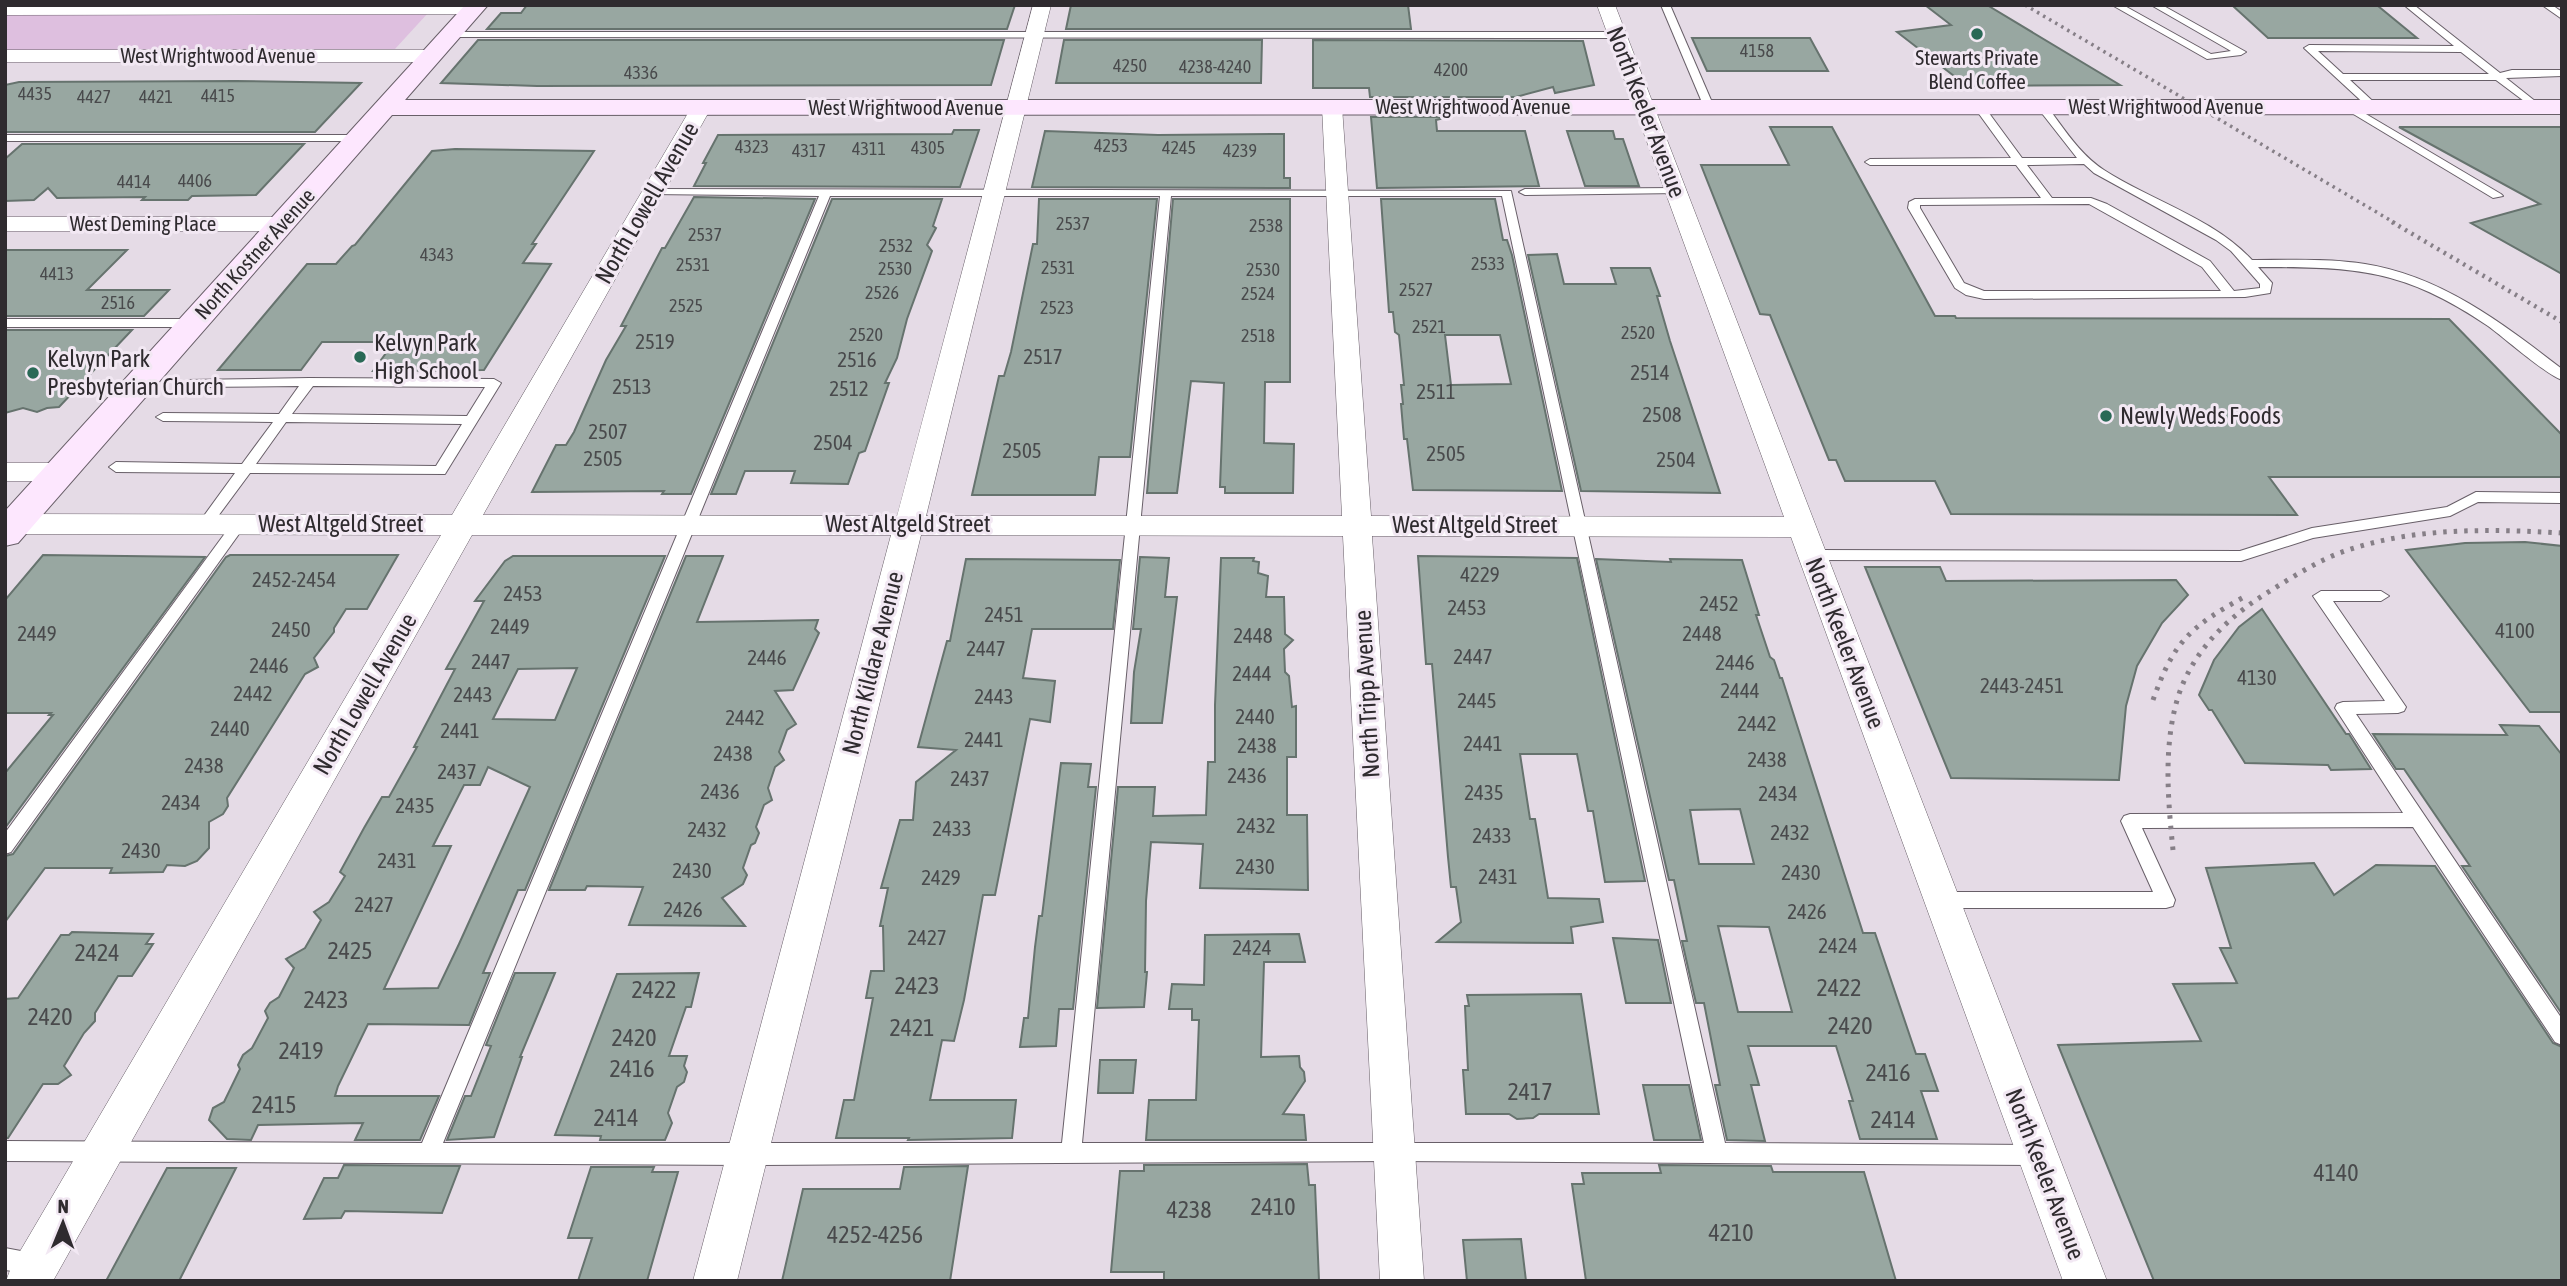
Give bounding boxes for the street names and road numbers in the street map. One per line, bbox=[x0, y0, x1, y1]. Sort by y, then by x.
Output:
street label: North Keeler Avenue bbox=[1601, 23, 1691, 201]
street label: West Wrightwood Avenue bbox=[120, 43, 316, 67]
street label: West Wrightwood Avenue bbox=[1375, 94, 1571, 118]
street label: West Wrightwood Avenue bbox=[2068, 94, 2264, 118]
street label: West Wrightwood Avenue bbox=[808, 95, 1004, 119]
street label: North Lowell Avenue bbox=[589, 117, 704, 288]
street label: North Kostner Avenue bbox=[189, 183, 319, 324]
street label: West Deming Place bbox=[70, 211, 216, 235]
street label: West Altgeld Street bbox=[258, 510, 424, 537]
street label: West Altgeld Street bbox=[825, 510, 991, 537]
street label: West Altgeld Street bbox=[1392, 511, 1558, 538]
street label: North Keeler Avenue bbox=[1800, 554, 1890, 732]
street label: North Kildare Avenue bbox=[837, 569, 908, 757]
street label: North Lowell Avenue bbox=[307, 608, 422, 779]
street label: North Tripp Avenue bbox=[1349, 609, 1384, 779]
street label: North Keeler Avenue bbox=[2000, 1085, 2090, 1263]

